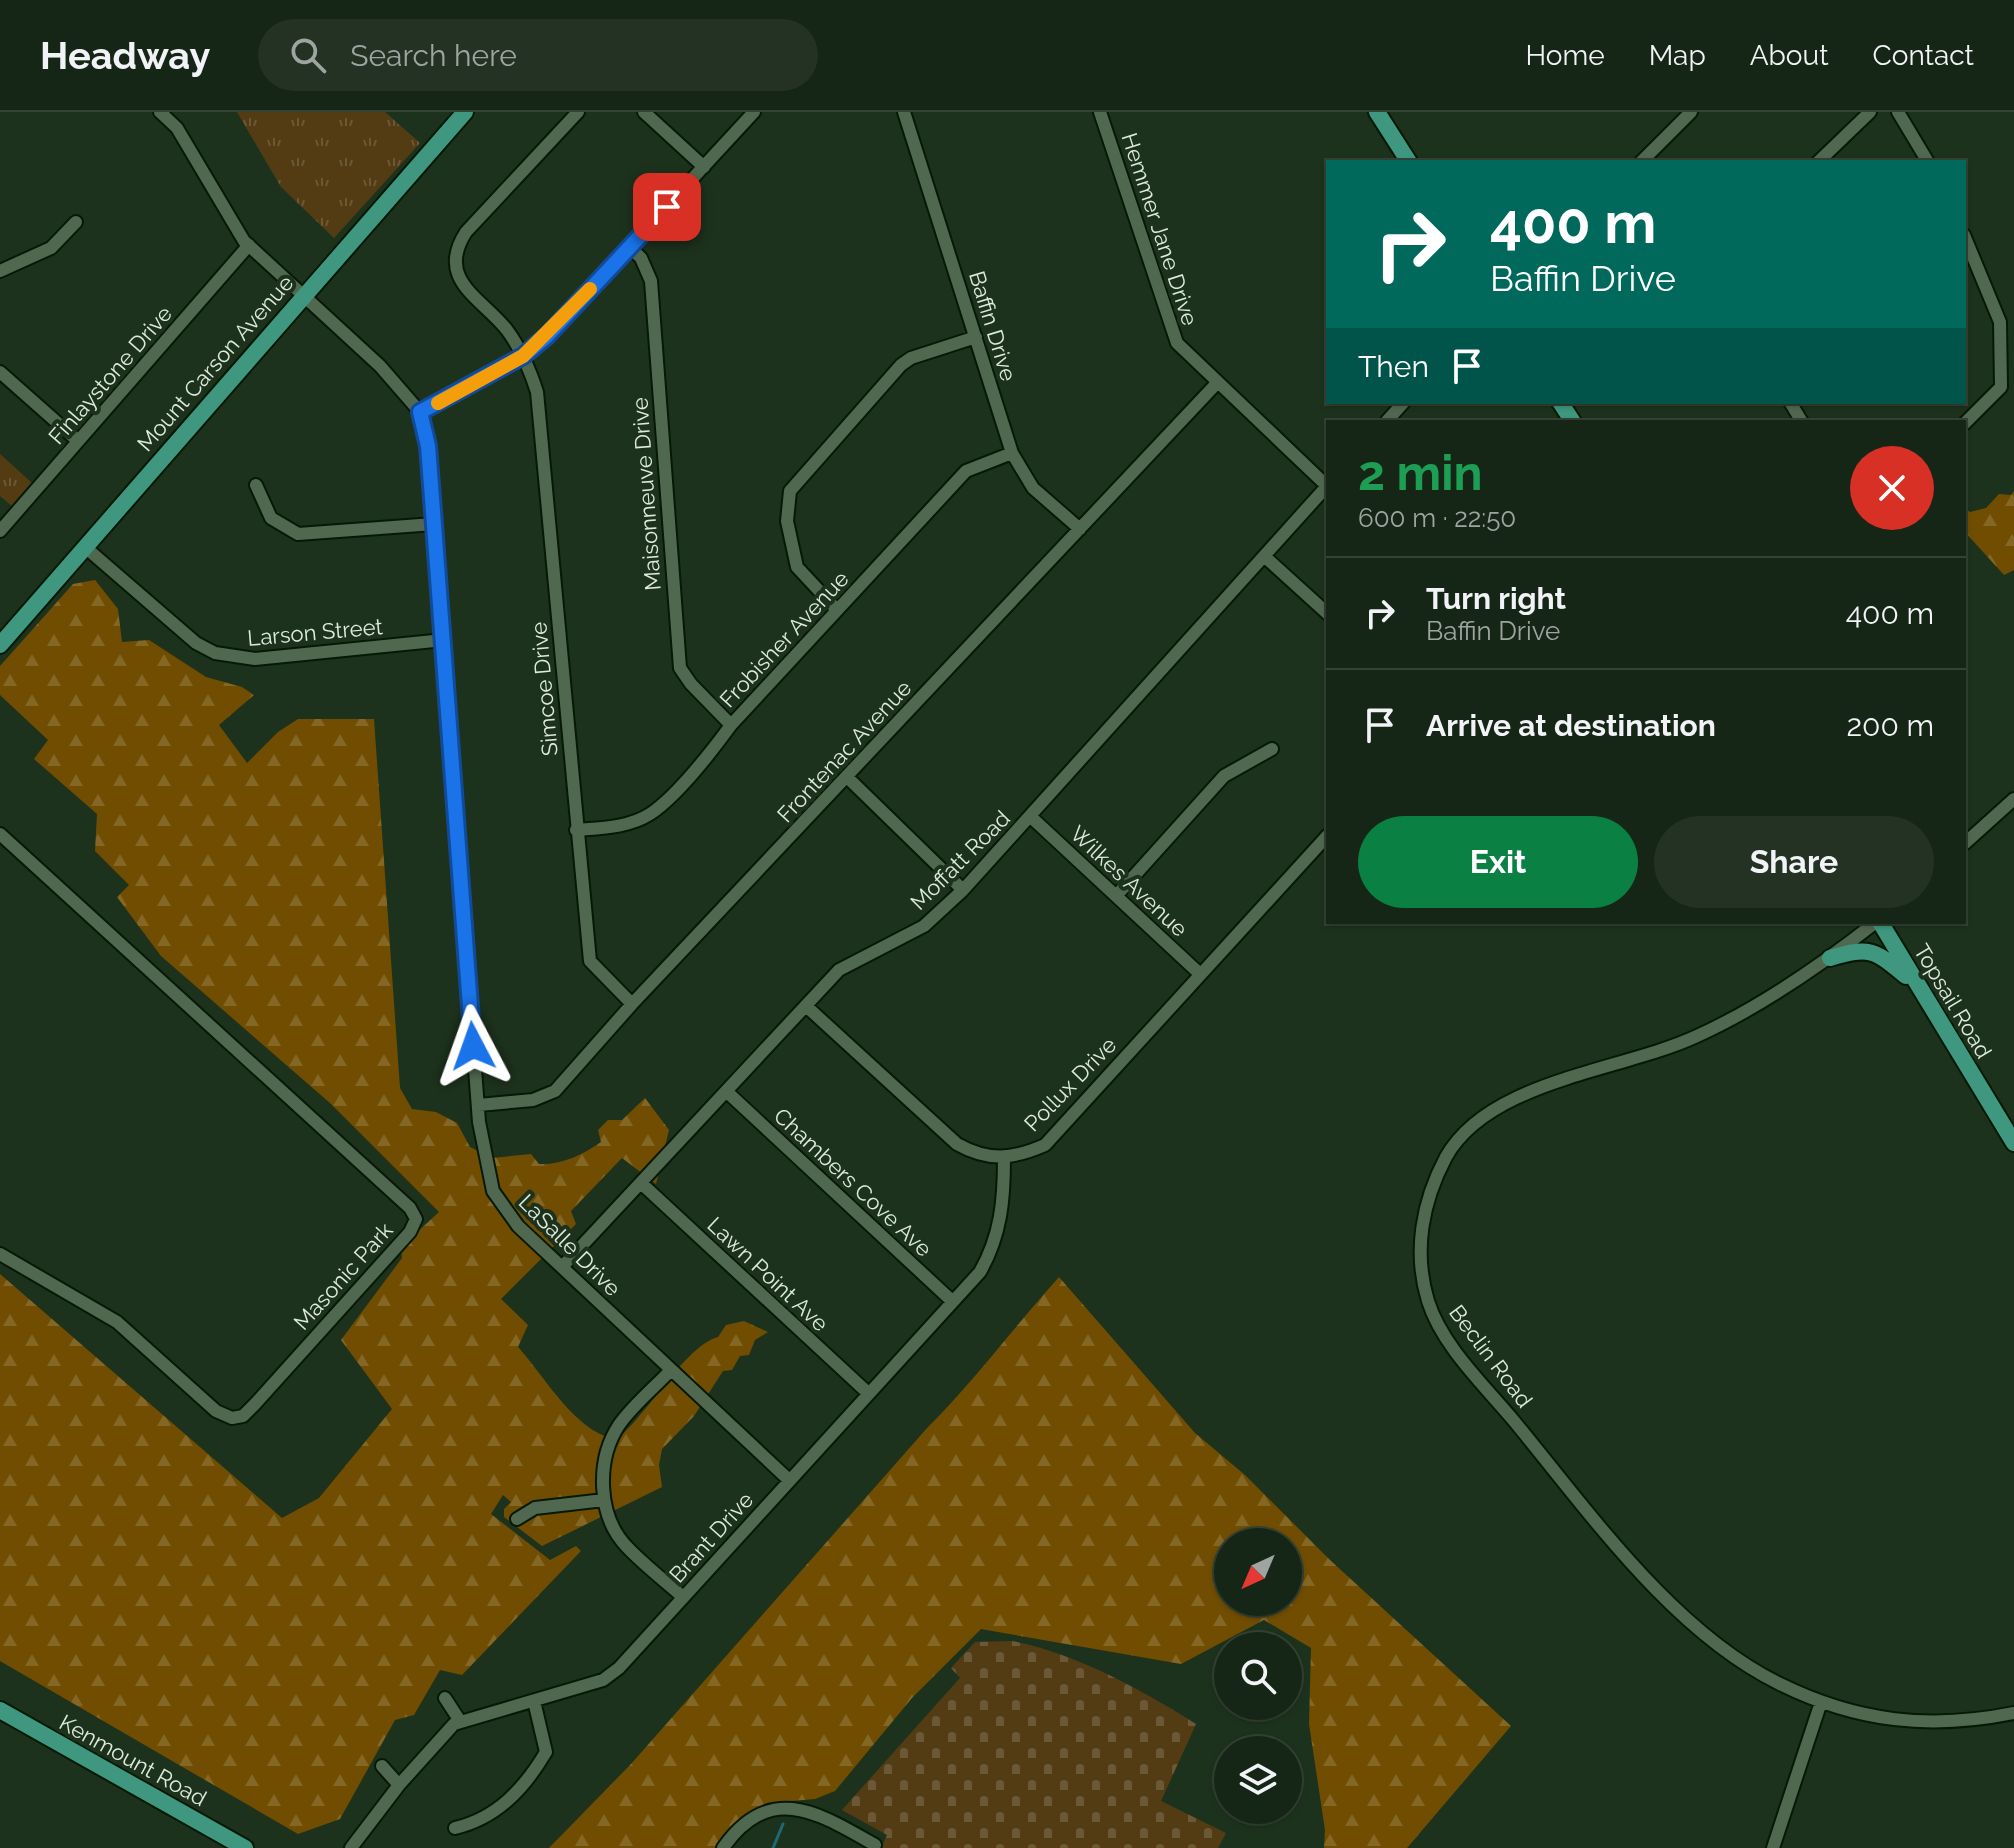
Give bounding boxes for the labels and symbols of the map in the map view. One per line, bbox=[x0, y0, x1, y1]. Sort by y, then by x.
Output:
street label: Hemmer Jane Drive bbox=[1117, 130, 1203, 329]
pin bbox=[633, 173, 701, 241]
street label: Baffin Drive bbox=[964, 268, 1022, 384]
street label: Mount Carson Avenue bbox=[132, 270, 298, 456]
street label: Finlaystone Drive bbox=[43, 301, 177, 449]
street label: Maisonneuve Drive bbox=[626, 396, 666, 592]
street label: Frobisher Avenue bbox=[714, 565, 854, 712]
street label: Larson Street bbox=[246, 613, 384, 651]
street label: Simcoe Drive bbox=[525, 621, 563, 757]
street label: Frontenac Avenue bbox=[772, 675, 916, 827]
street label: Moffatt Road bbox=[905, 805, 1015, 915]
street label: Wilkes Avenue bbox=[1065, 820, 1193, 942]
street label: Topsail Road bbox=[1909, 939, 1997, 1063]
position arrow bbox=[431, 1004, 515, 1088]
street label: Pollux Drive bbox=[1019, 1031, 1121, 1136]
street label: Chambers Cove Ave bbox=[769, 1102, 937, 1262]
street label: LaSalle Drive bbox=[514, 1189, 626, 1301]
street label: Lawn Point Ave bbox=[702, 1211, 834, 1337]
street label: Masonic Park bbox=[288, 1217, 398, 1335]
street label: Beclin Road bbox=[1444, 1300, 1538, 1412]
street label: Brant Drive bbox=[664, 1486, 758, 1588]
north arrow bbox=[1214, 1528, 1302, 1616]
street label: Kenmount Road bbox=[55, 1709, 211, 1811]

